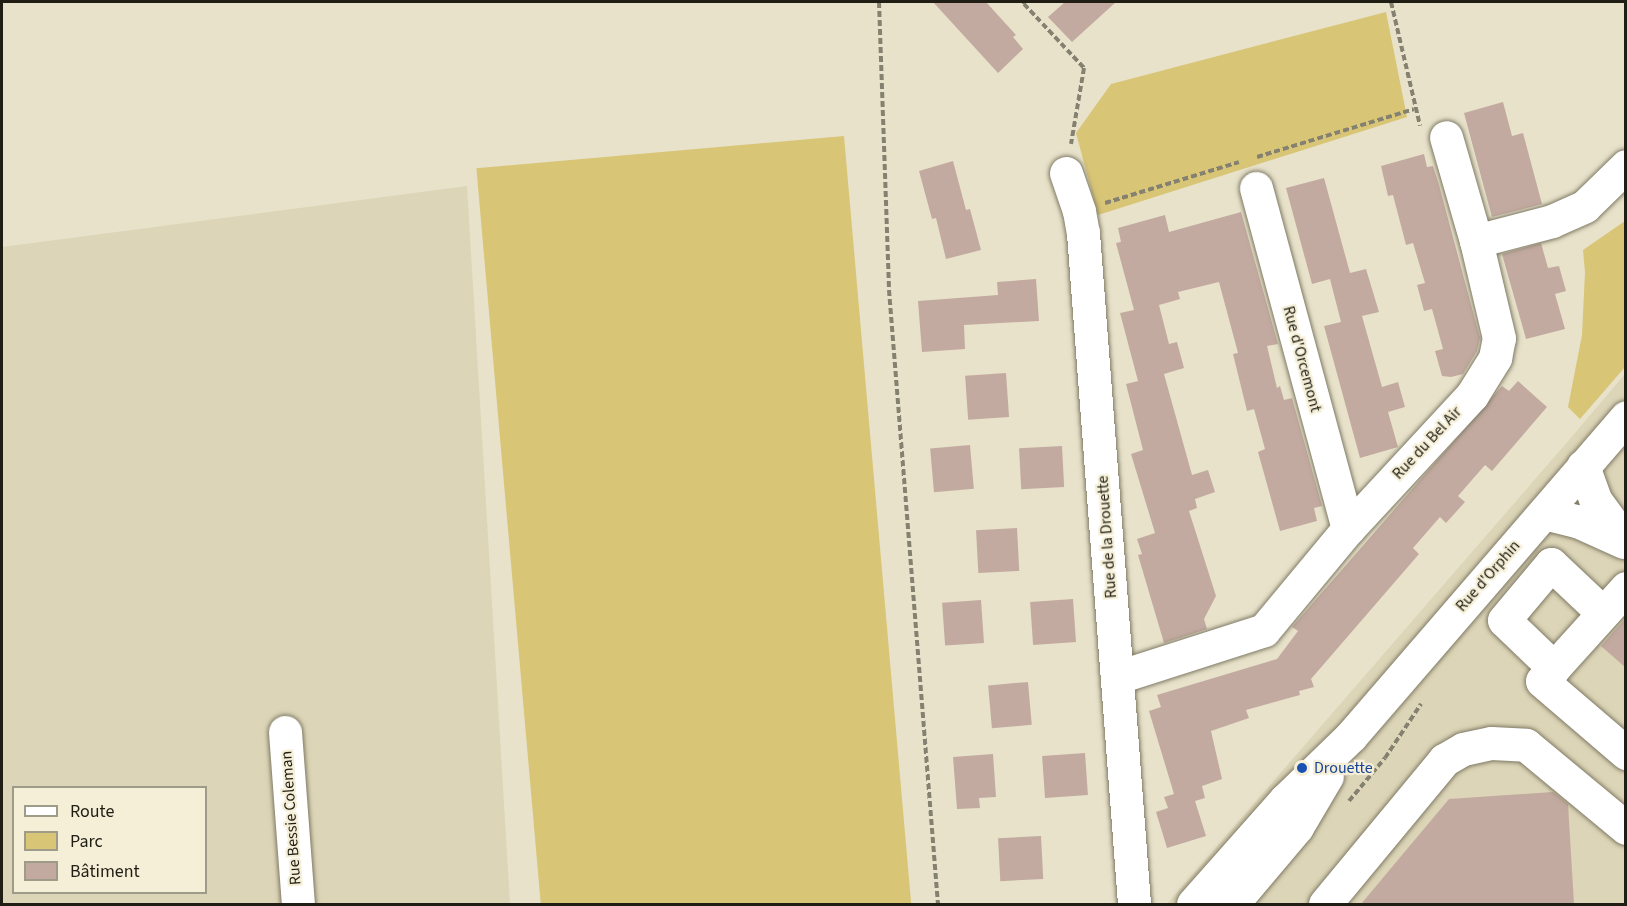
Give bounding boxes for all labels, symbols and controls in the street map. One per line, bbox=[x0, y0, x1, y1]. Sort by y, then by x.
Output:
street label: Rue d'Orcemont bbox=[1279, 304, 1325, 414]
street label: Rue du Bel Air bbox=[1388, 403, 1466, 483]
street label: Rue de la Drouette bbox=[1093, 475, 1121, 599]
street label: Rue d'Orphin bbox=[1452, 536, 1524, 616]
street label: Rue Bessie Coleman bbox=[277, 750, 305, 886]
place label: Drouette bbox=[1314, 758, 1373, 778]
marker: Drouette bbox=[1295, 761, 1309, 775]
legend bbox=[12, 786, 207, 894]
text: Route bbox=[70, 799, 114, 824]
text: Parc bbox=[70, 829, 103, 854]
text: Bâtiment bbox=[70, 859, 140, 884]

